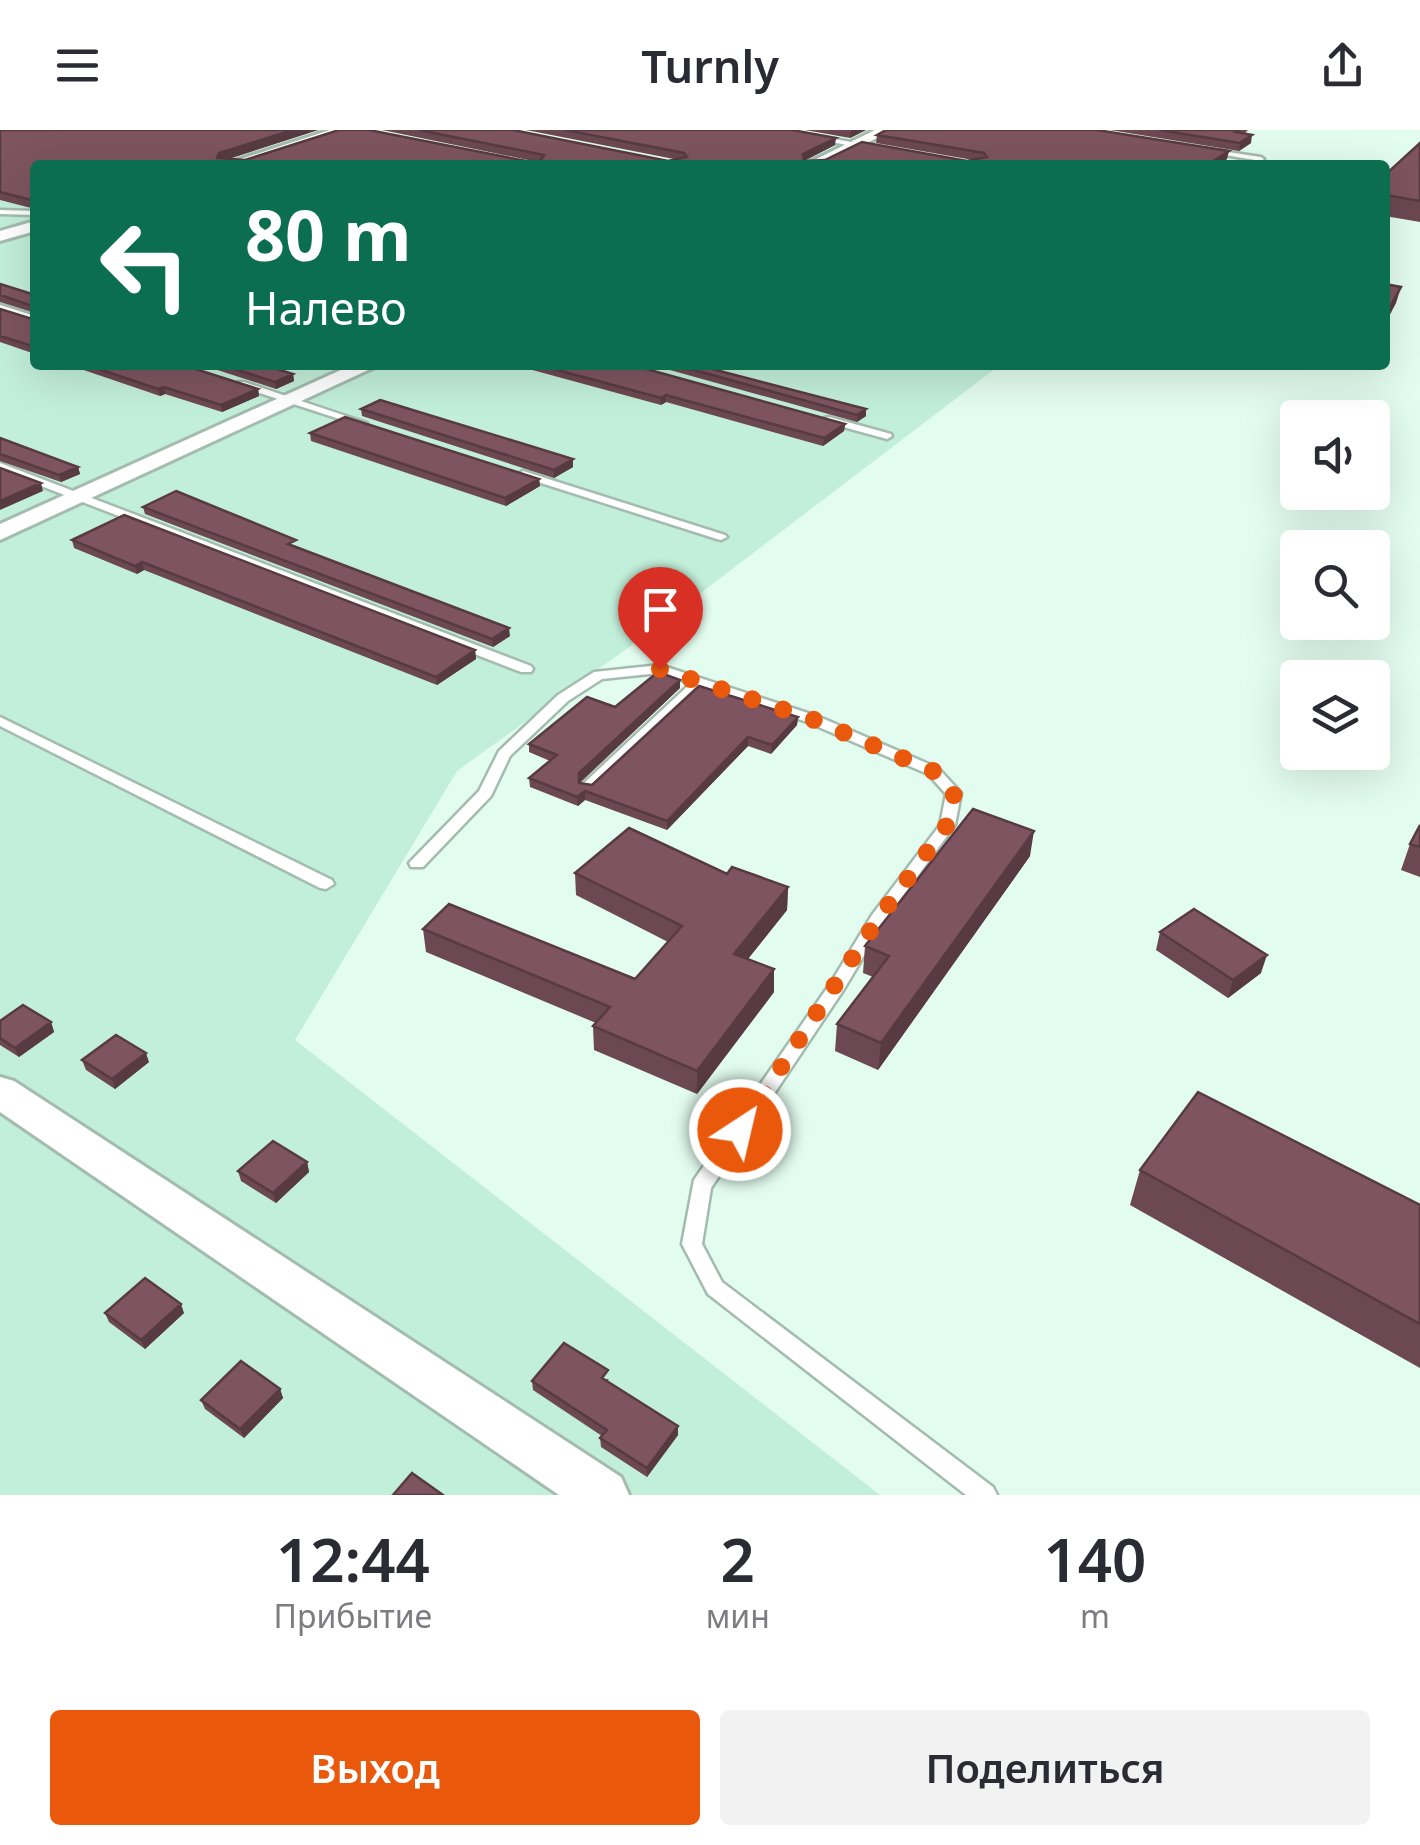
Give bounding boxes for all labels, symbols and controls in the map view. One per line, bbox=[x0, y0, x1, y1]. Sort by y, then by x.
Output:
text: Turnly bbox=[641, 35, 779, 96]
icon: menu bbox=[50, 38, 105, 93]
icon: share bbox=[1315, 38, 1370, 93]
text: 80 m bbox=[245, 186, 412, 282]
icon: left bbox=[80, 200, 210, 330]
text: Налево bbox=[245, 277, 407, 338]
map controls bbox=[1280, 400, 1390, 770]
button: sound bbox=[1280, 400, 1390, 510]
button: search bbox=[1280, 530, 1390, 640]
pin bbox=[618, 567, 703, 670]
icon: arrive bbox=[633, 582, 688, 637]
button: layers bbox=[1280, 660, 1390, 770]
position arrow bbox=[688, 1078, 792, 1182]
text: 12:44 bbox=[276, 1518, 430, 1600]
text: 2 bbox=[721, 1518, 755, 1600]
text: 140 bbox=[1043, 1518, 1146, 1600]
text: Прибытие bbox=[274, 1594, 432, 1637]
text: мин bbox=[706, 1594, 770, 1637]
text: m bbox=[1080, 1594, 1110, 1637]
button: Выход bbox=[50, 1710, 700, 1825]
button: Поделиться bbox=[720, 1710, 1370, 1825]

